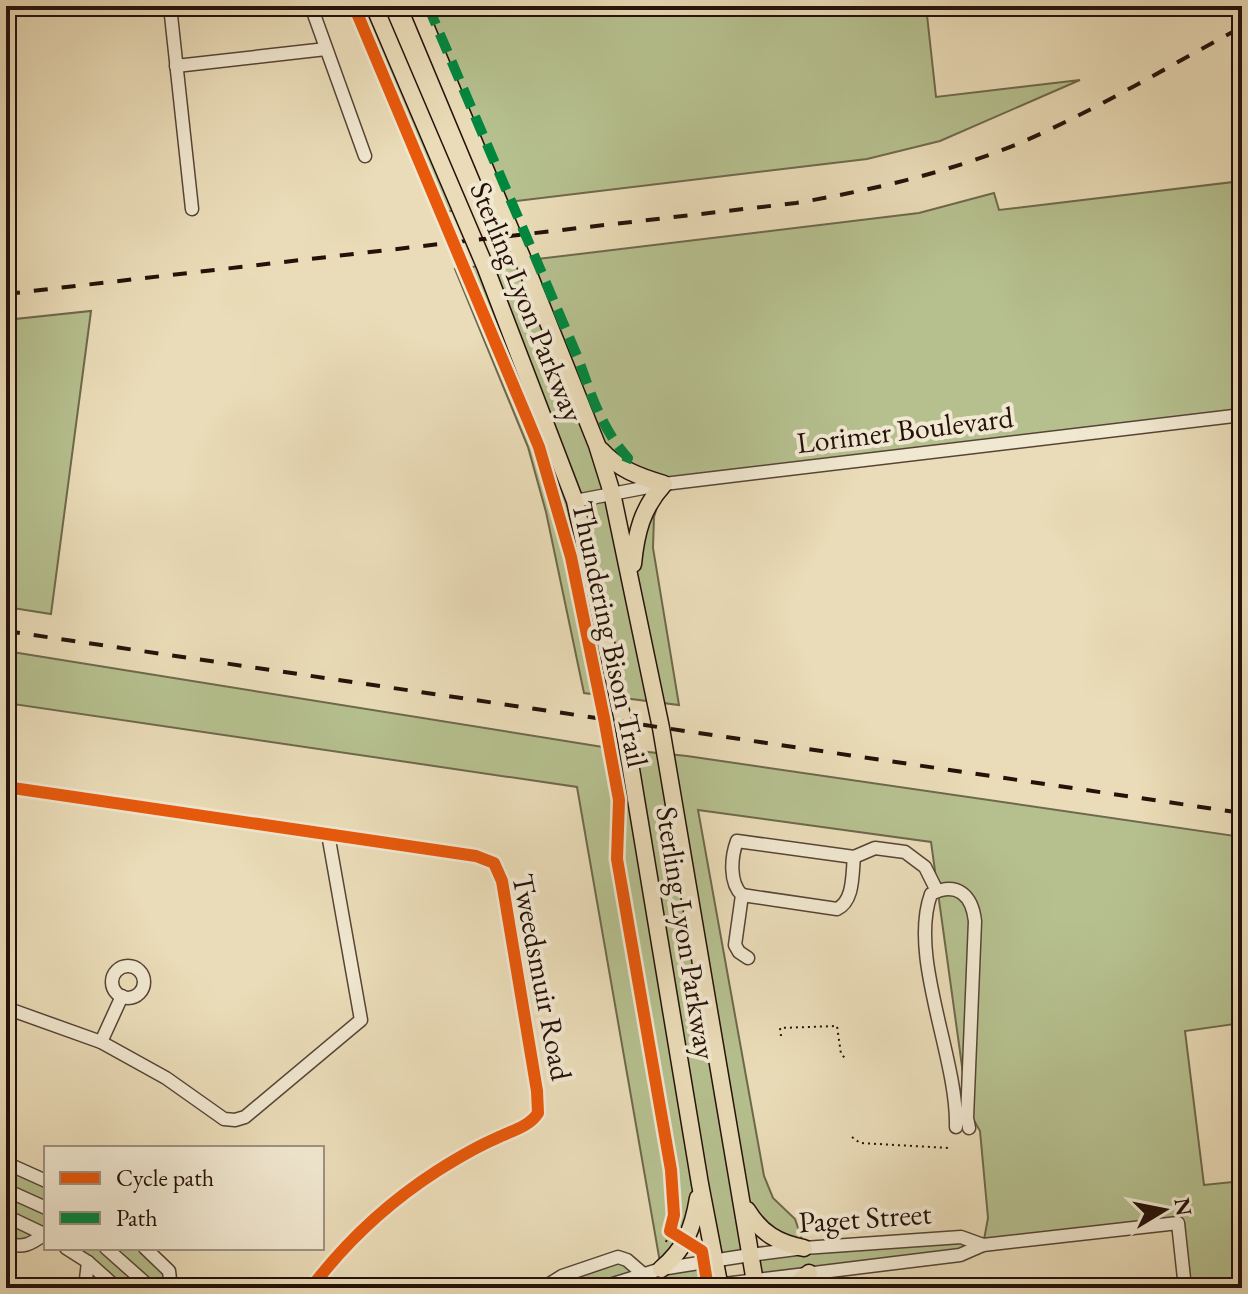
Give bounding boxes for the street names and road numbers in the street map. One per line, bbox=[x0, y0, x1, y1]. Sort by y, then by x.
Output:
street label: Sterling Lyon Parkway bbox=[461, 176, 594, 428]
street label: Lorimer Boulevard bbox=[794, 397, 1016, 462]
street label: Thundering Bison Trail bbox=[563, 497, 658, 771]
street label: Sterling Lyon Parkway bbox=[647, 804, 726, 1063]
street label: Tweedsmuir Road bbox=[503, 870, 582, 1084]
street label: Paget Street bbox=[797, 1193, 933, 1242]

